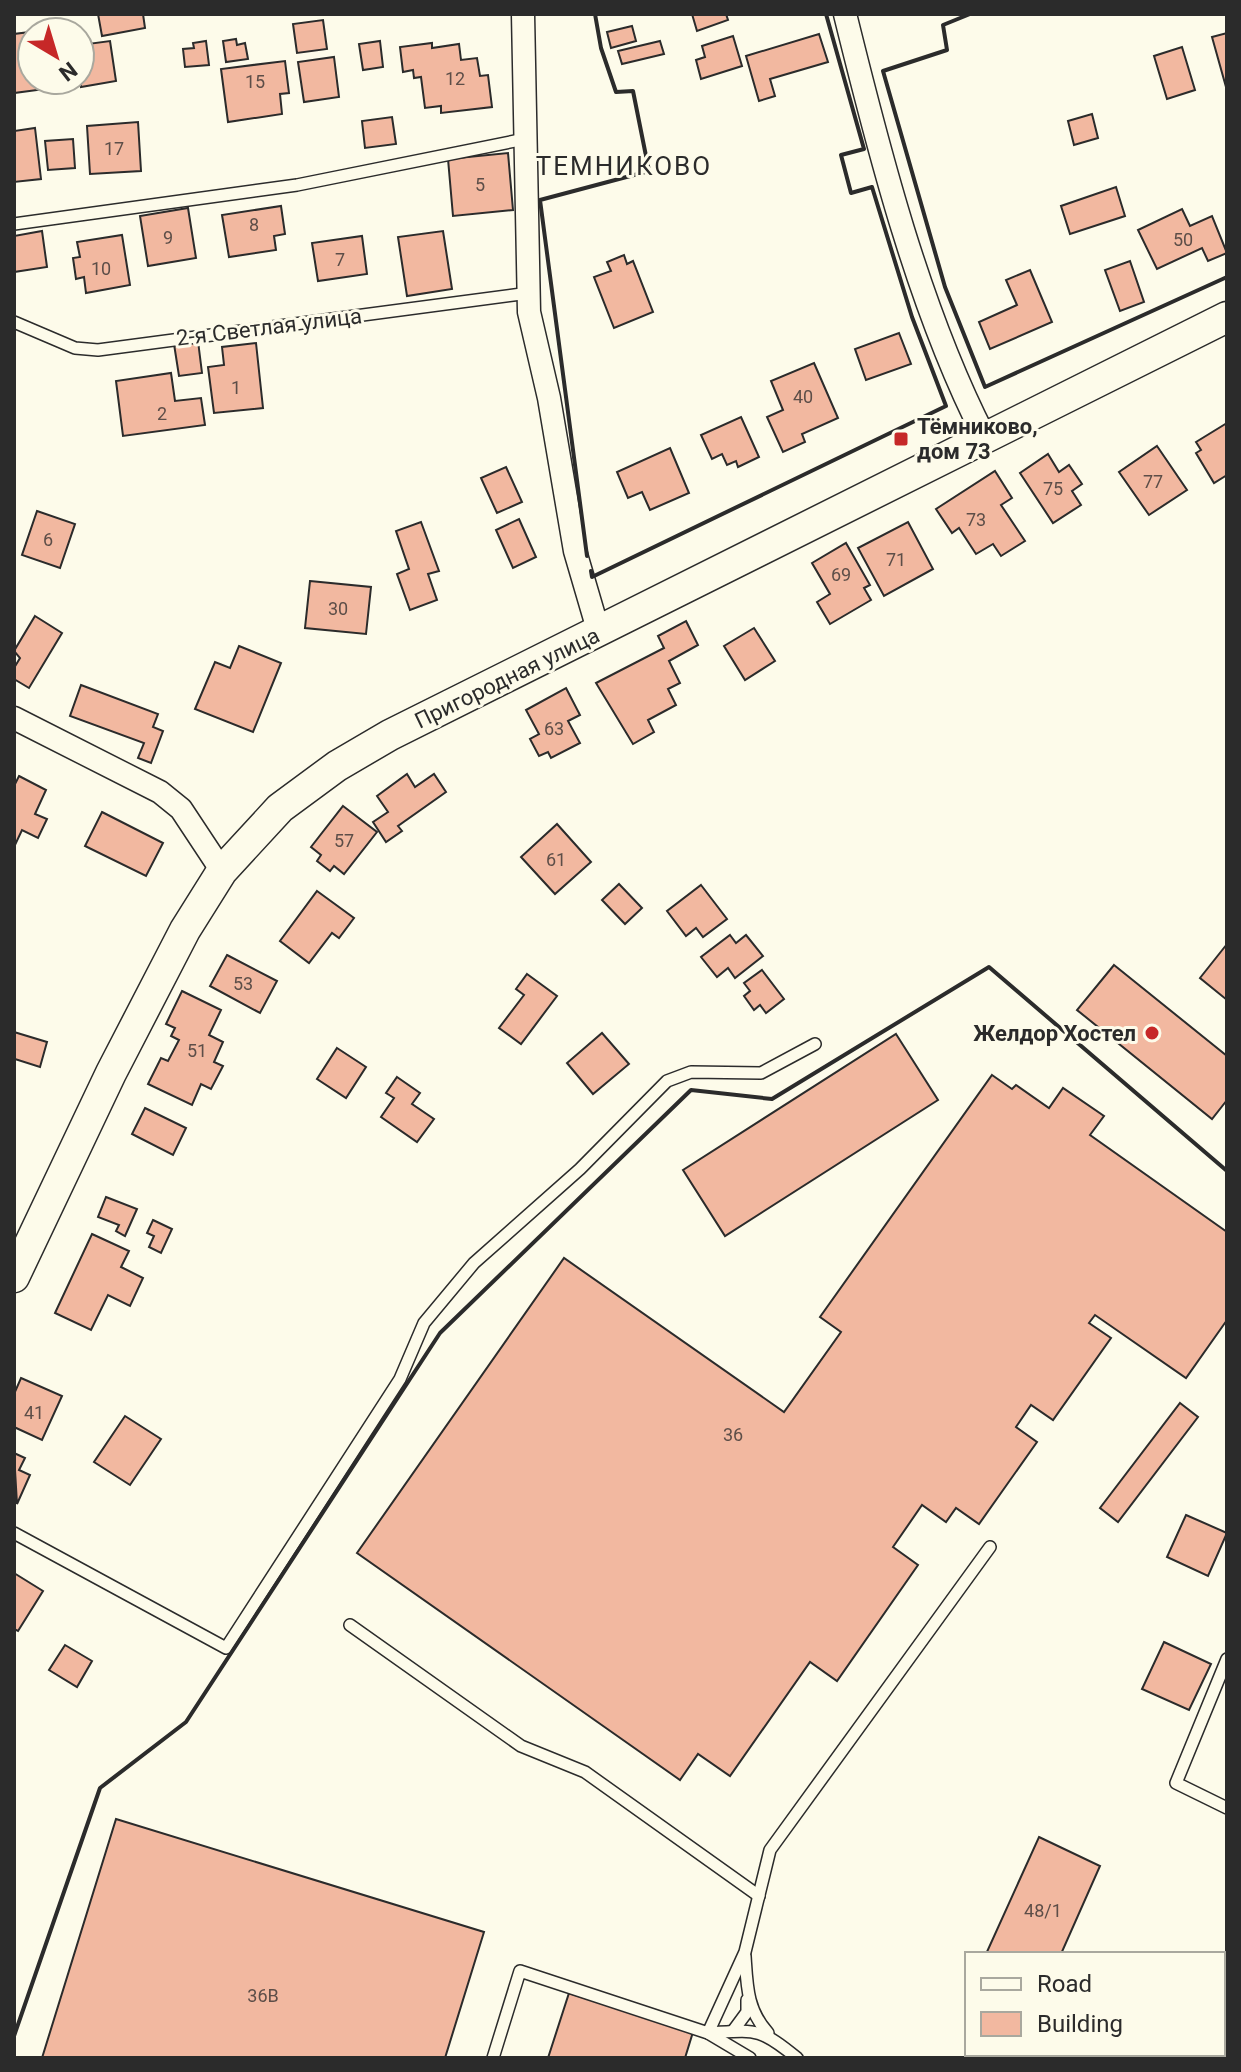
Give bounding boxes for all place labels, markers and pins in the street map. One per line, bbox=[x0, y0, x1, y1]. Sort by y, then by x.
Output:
place label: Тёмниково, дом 73 bbox=[917, 414, 1038, 464]
marker: Тёмниково, дом 73 bbox=[892, 430, 910, 448]
place label: Желдор Хостел bbox=[973, 1021, 1136, 1046]
marker: Желдор Хостел bbox=[1143, 1024, 1161, 1042]

